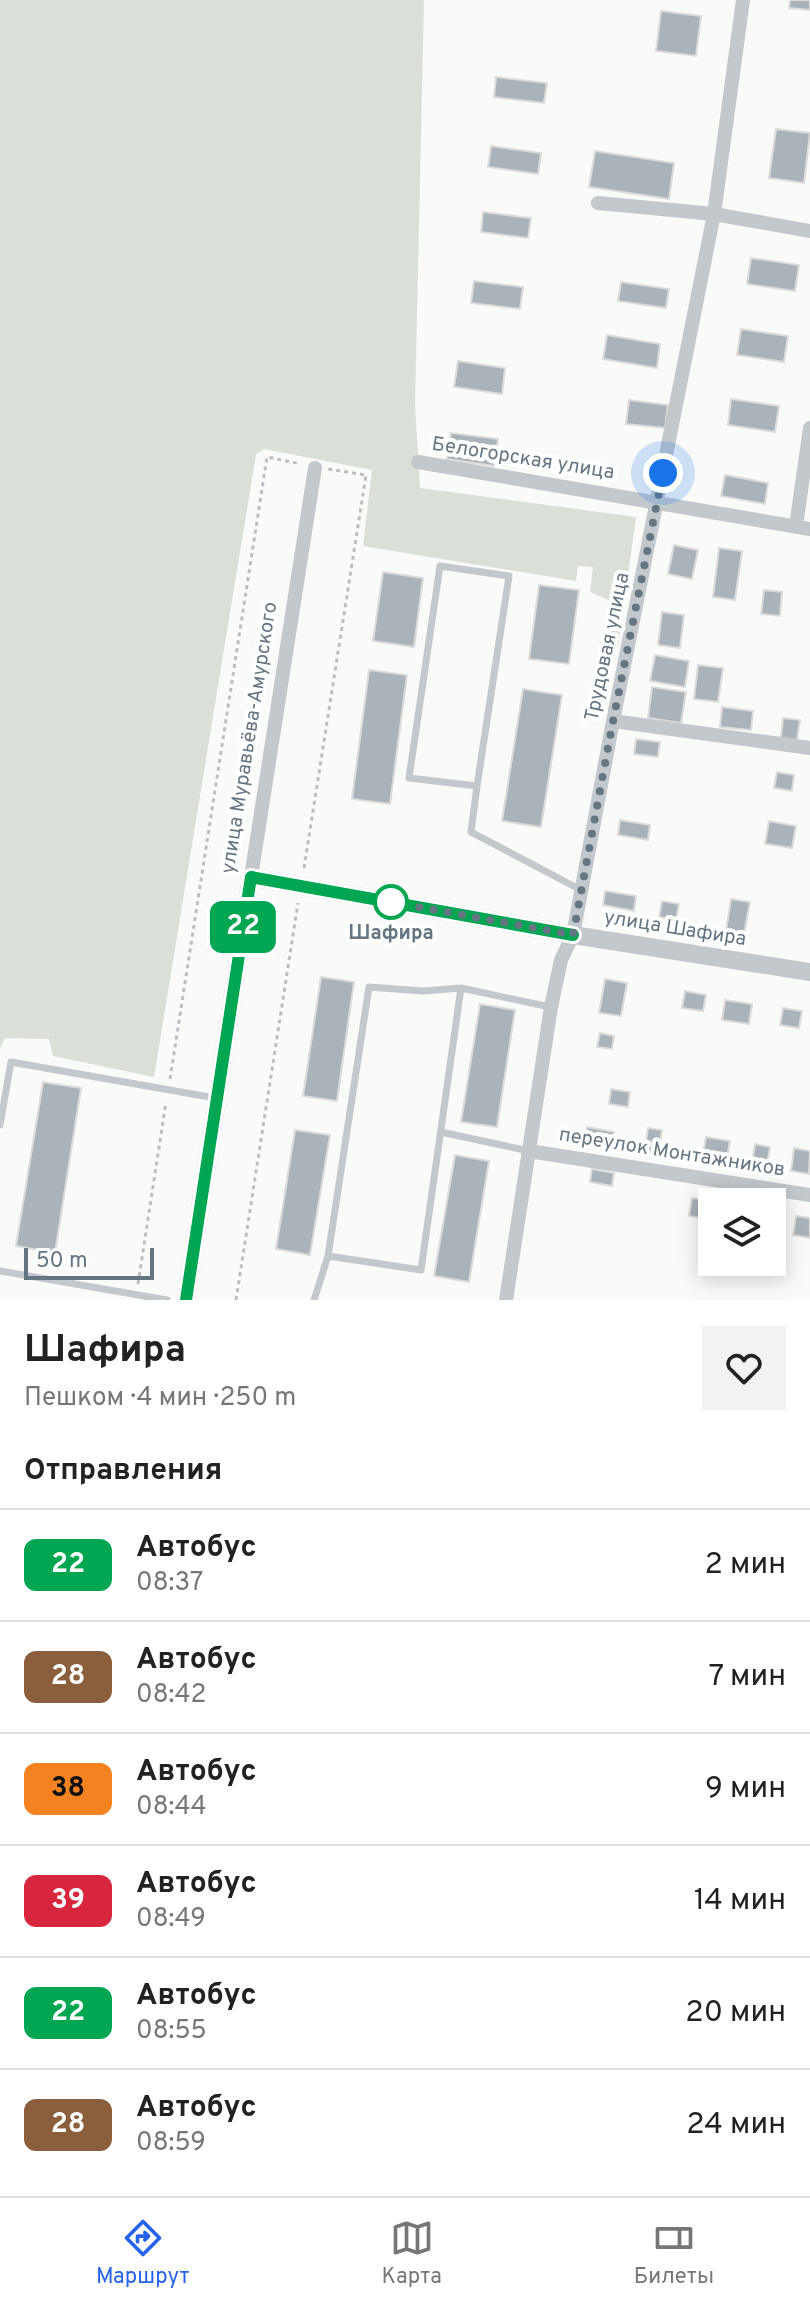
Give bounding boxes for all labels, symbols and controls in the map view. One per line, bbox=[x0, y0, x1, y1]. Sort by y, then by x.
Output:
street label: Белогорская улица bbox=[430, 432, 616, 486]
your location bbox=[643, 453, 683, 493]
street label: Трудовая улица bbox=[580, 570, 636, 724]
street label: улица Муравьёва-Амурского bbox=[216, 600, 284, 876]
marker: Шафира bbox=[374, 885, 408, 919]
line badge: 22 bbox=[207, 901, 279, 953]
street label: улица Шафира bbox=[602, 905, 748, 953]
text: 22 bbox=[226, 909, 260, 945]
place label: Шафира bbox=[348, 921, 434, 947]
street label: переулок Монтажников bbox=[557, 1122, 787, 1184]
map controls bbox=[698, 1188, 786, 1276]
button: layers bbox=[698, 1188, 786, 1276]
scale bar bbox=[24, 1244, 154, 1280]
text: 50 m bbox=[36, 1248, 88, 1275]
button: heart bbox=[702, 1326, 786, 1410]
text: Шафира bbox=[24, 1327, 186, 1376]
text: Пешком · 4 мин · 250 m bbox=[24, 1382, 296, 1415]
text: Отправления bbox=[24, 1453, 222, 1490]
text: Автобус bbox=[136, 1530, 257, 1567]
text: 22 bbox=[51, 1547, 85, 1583]
text: 2 мин bbox=[705, 1547, 786, 1584]
text: 08:37 bbox=[136, 1567, 203, 1600]
text: Автобус bbox=[136, 1642, 257, 1679]
text: 28 bbox=[51, 1659, 85, 1695]
text: 7 мин bbox=[709, 1659, 786, 1696]
text: 08:42 bbox=[136, 1679, 207, 1712]
text: Автобус bbox=[136, 1754, 257, 1791]
text: 38 bbox=[51, 1771, 85, 1807]
text: 9 мин bbox=[705, 1771, 786, 1808]
text: 08:44 bbox=[136, 1791, 207, 1824]
text: Автобус bbox=[136, 1866, 257, 1903]
text: 39 bbox=[51, 1883, 85, 1919]
text: 14 мин bbox=[694, 1883, 786, 1920]
text: 08:49 bbox=[136, 1903, 206, 1936]
text: Автобус bbox=[136, 1978, 257, 2015]
text: 22 bbox=[51, 1995, 85, 2031]
text: 20 мин bbox=[685, 1995, 786, 2032]
text: 08:55 bbox=[136, 2015, 207, 2048]
text: Автобус bbox=[136, 2090, 257, 2127]
text: 28 bbox=[51, 2107, 85, 2143]
text: 24 мин bbox=[686, 2107, 786, 2144]
text: 08:59 bbox=[136, 2127, 206, 2160]
tab: Маршрут bbox=[96, 2216, 190, 2291]
tab: Карта bbox=[382, 2216, 442, 2291]
tab: Билеты bbox=[634, 2216, 714, 2291]

